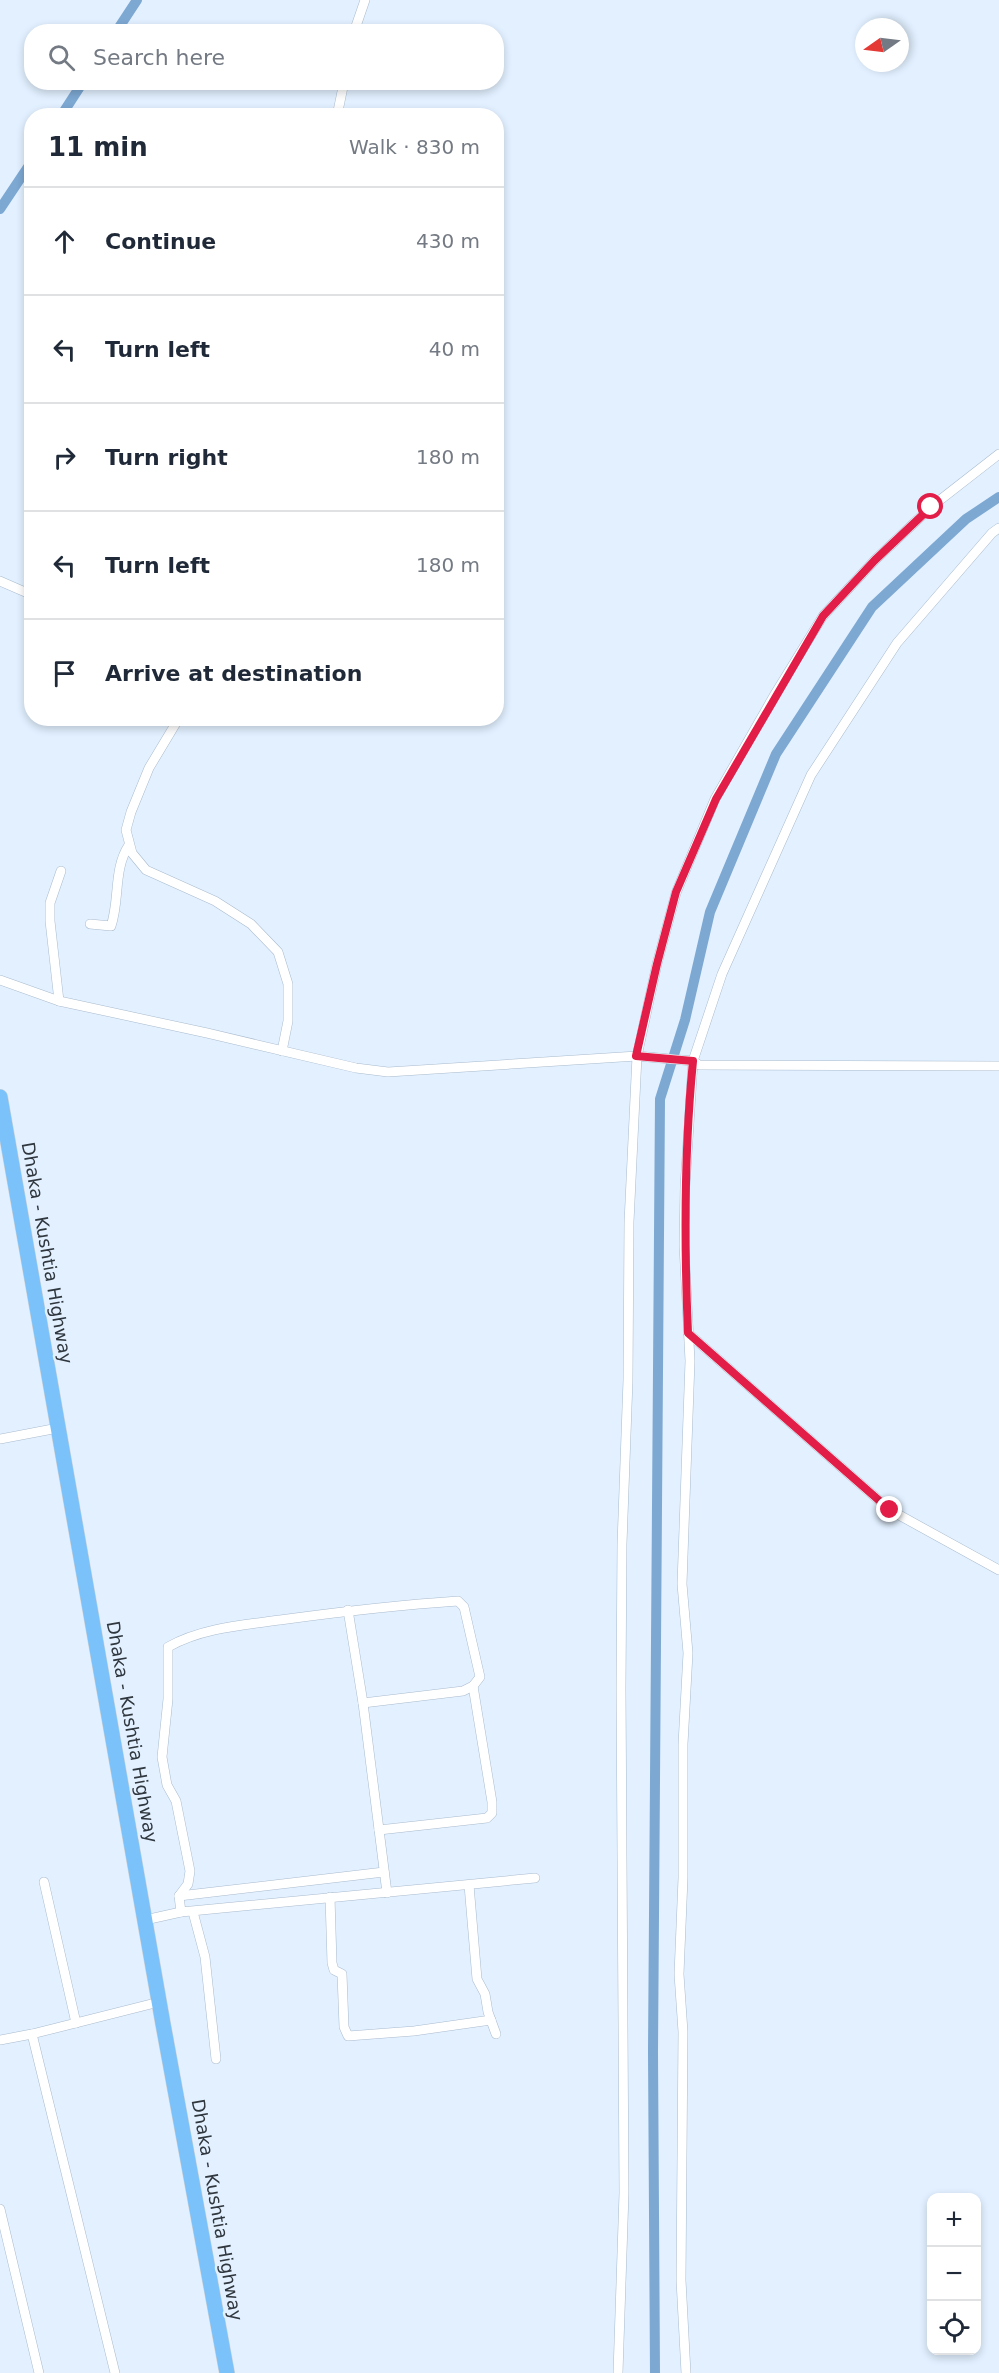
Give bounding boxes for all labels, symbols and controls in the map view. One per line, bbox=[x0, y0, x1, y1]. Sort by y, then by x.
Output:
north arrow bbox=[855, 18, 909, 72]
search box bbox=[24, 24, 504, 90]
icon: search bbox=[45, 41, 78, 74]
text: Search here bbox=[93, 45, 225, 70]
text: 11 min bbox=[48, 132, 148, 162]
text: Walk · 830 m bbox=[349, 135, 480, 159]
icon: ahead bbox=[48, 225, 81, 258]
text: Continue bbox=[105, 229, 216, 254]
text: 430 m bbox=[416, 229, 480, 253]
icon: left bbox=[48, 333, 81, 366]
text: Turn left bbox=[105, 337, 210, 362]
text: 40 m bbox=[429, 337, 480, 361]
icon: right bbox=[48, 441, 81, 474]
text: Turn right bbox=[105, 445, 228, 470]
text: 180 m bbox=[416, 445, 480, 469]
route start bbox=[917, 493, 943, 519]
icon: left bbox=[48, 549, 81, 582]
text: Turn left bbox=[105, 553, 210, 578]
text: 180 m bbox=[416, 553, 480, 577]
icon: arrive bbox=[48, 657, 81, 690]
text: Arrive at destination bbox=[105, 661, 362, 686]
street label: Dhaka - Kushtia Highway bbox=[18, 1140, 77, 1366]
route end bbox=[876, 1496, 902, 1522]
street label: Dhaka - Kushtia Highway bbox=[103, 1619, 162, 1845]
street label: Dhaka - Kushtia Highway bbox=[188, 2097, 247, 2323]
map controls bbox=[927, 2193, 981, 2355]
button: + bbox=[927, 2193, 981, 2247]
button: − bbox=[927, 2247, 981, 2301]
button: locate bbox=[927, 2301, 981, 2355]

